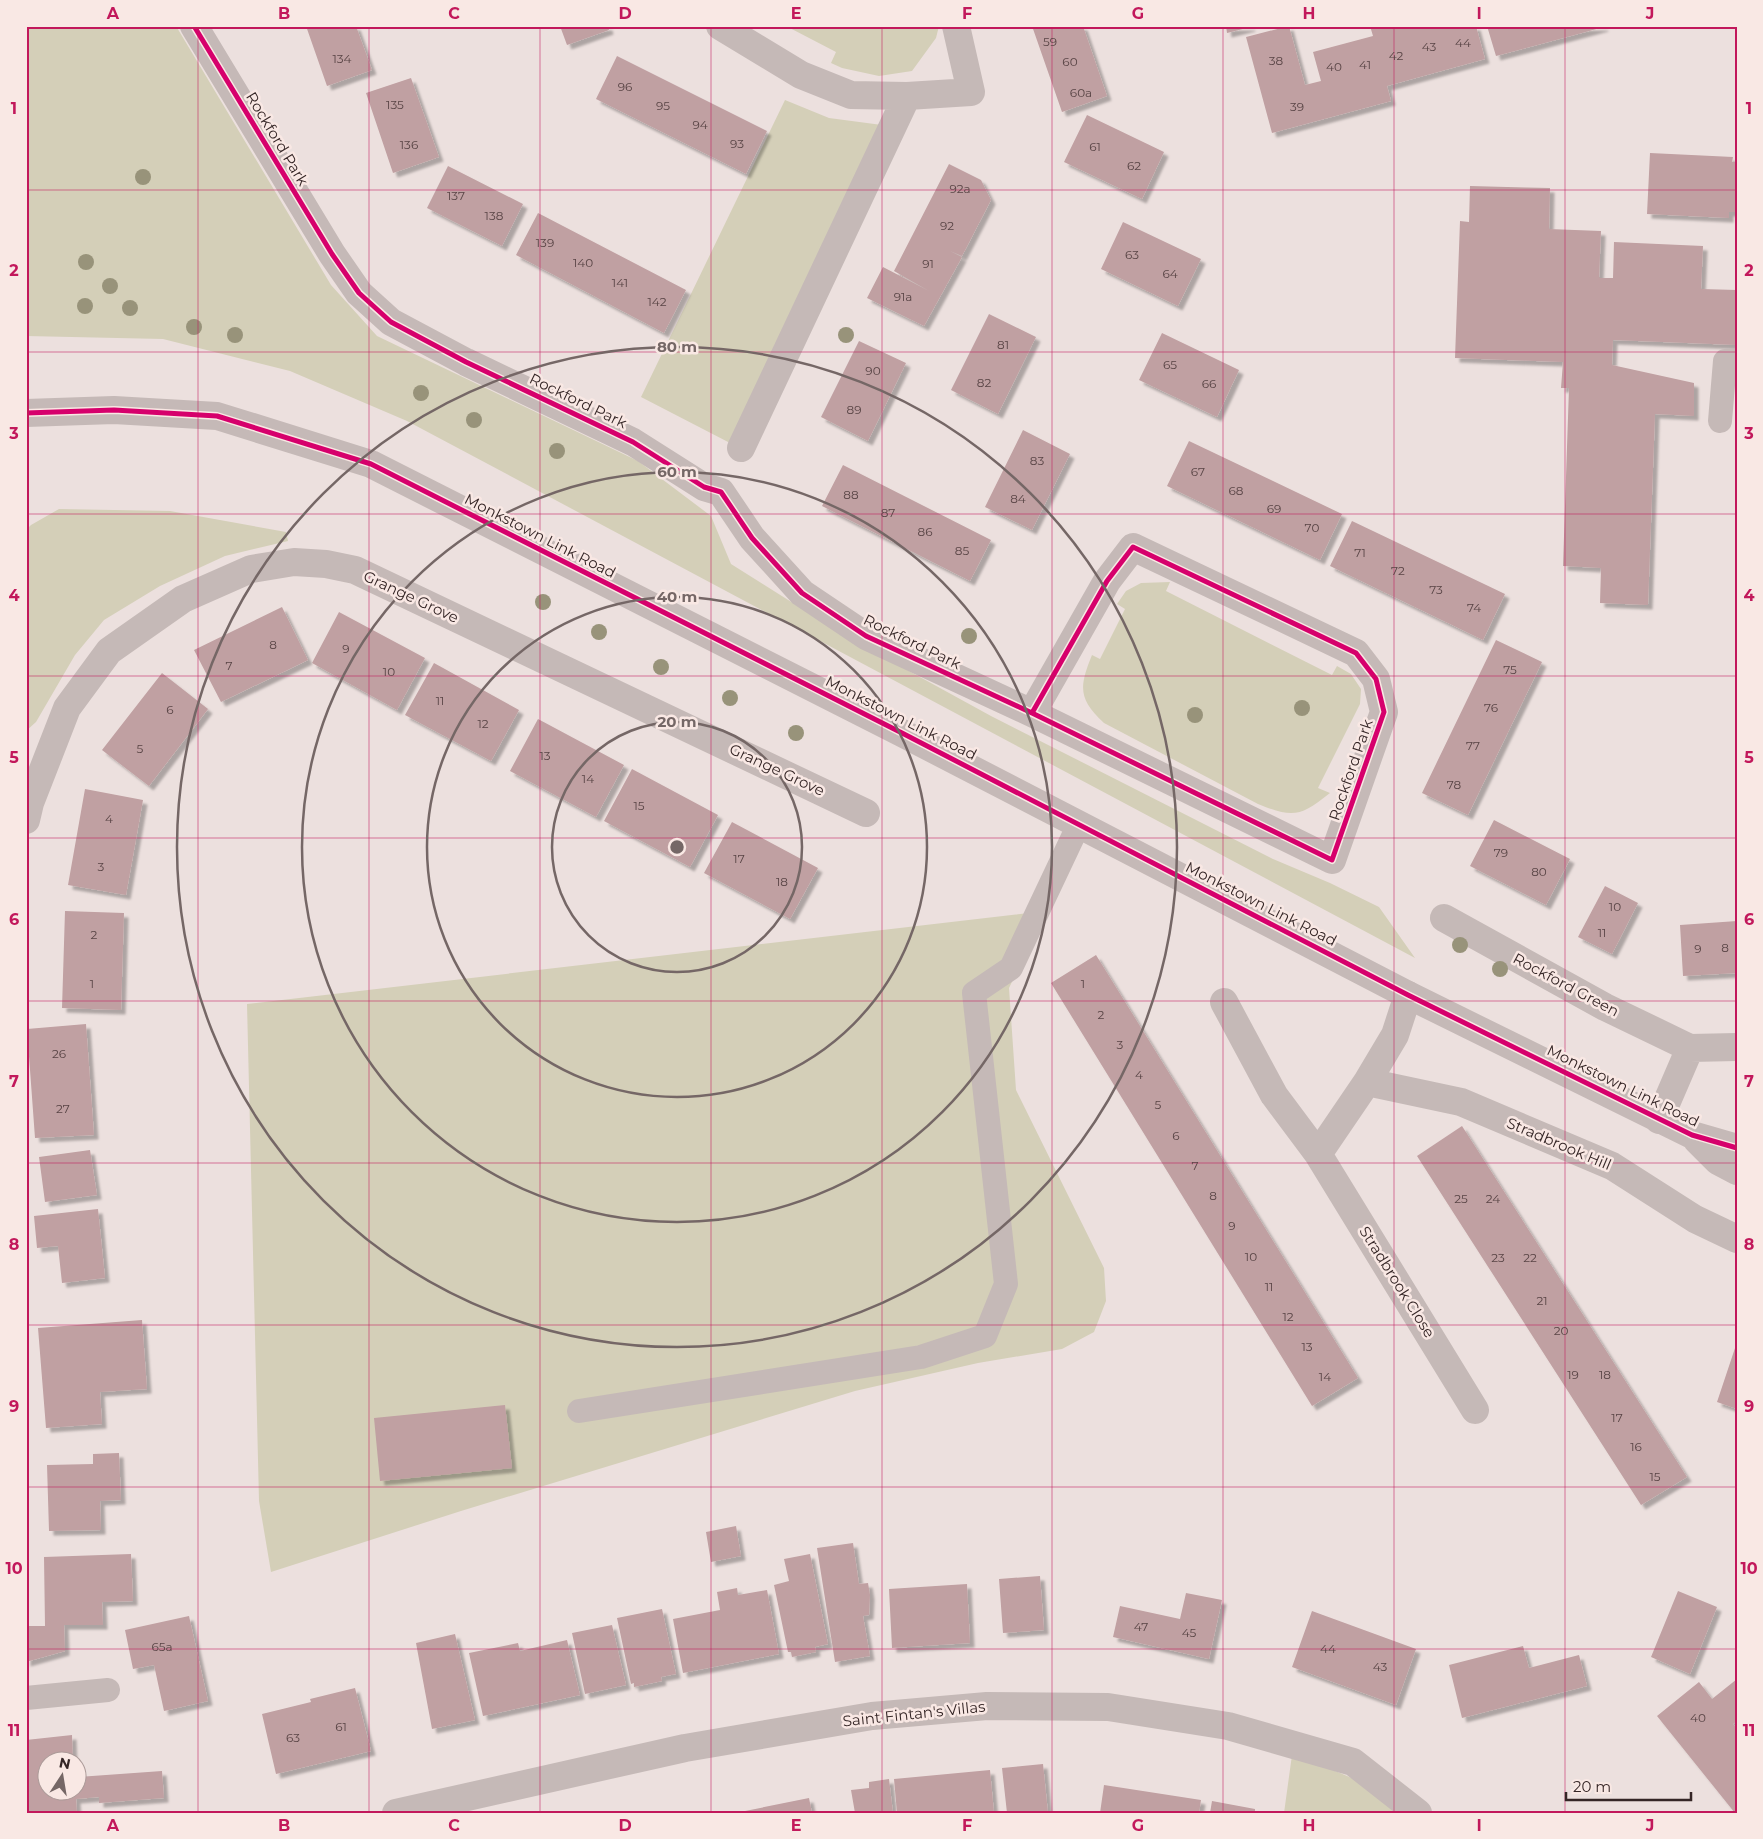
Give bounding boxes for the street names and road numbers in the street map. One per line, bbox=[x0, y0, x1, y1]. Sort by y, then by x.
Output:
street label: Rockford Park bbox=[242, 88, 313, 189]
street label: Rockford Park bbox=[526, 369, 630, 432]
street label: Monkstown Link Road bbox=[461, 489, 619, 582]
street label: Grange Grove bbox=[361, 566, 462, 627]
street label: Rockford Park bbox=[860, 610, 964, 673]
street label: Monkstown Link Road bbox=[822, 671, 980, 764]
street label: Rockford Park bbox=[1324, 717, 1377, 823]
street label: Grange Grove bbox=[727, 739, 828, 800]
street label: Monkstown Link Road bbox=[1182, 857, 1340, 950]
street label: Rockford Green bbox=[1510, 949, 1623, 1021]
street label: Monkstown Link Road bbox=[1544, 1040, 1703, 1131]
street label: Stradbrook Hill bbox=[1504, 1113, 1614, 1174]
street label: Stradbrook Close bbox=[1355, 1222, 1439, 1341]
street label: Saint Fintan's Villas bbox=[842, 1697, 986, 1730]

